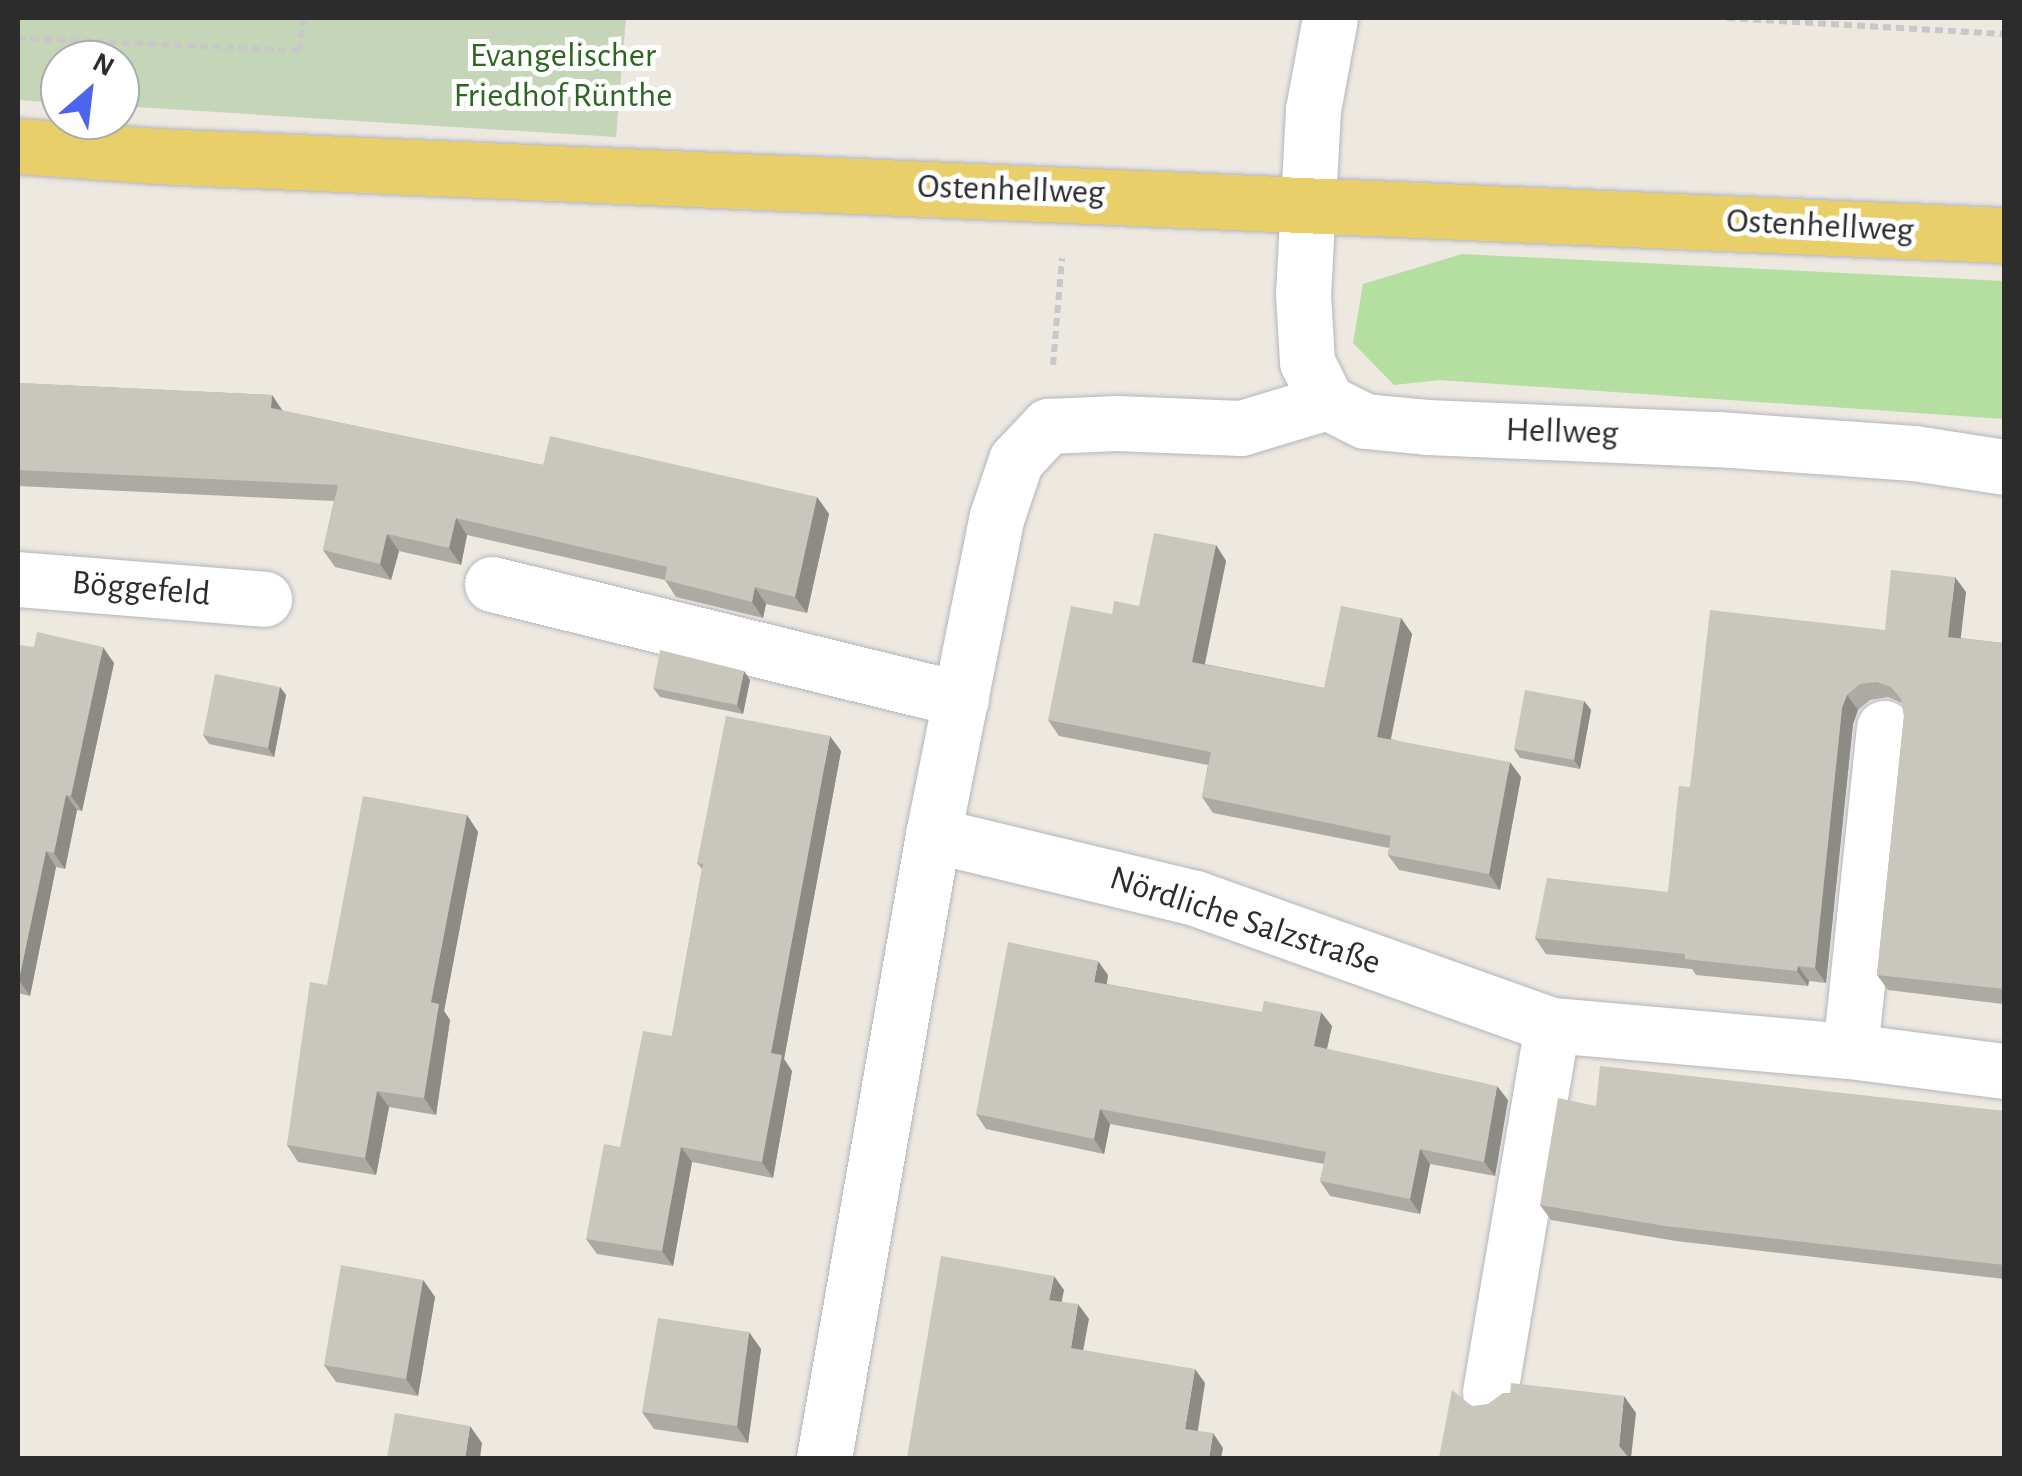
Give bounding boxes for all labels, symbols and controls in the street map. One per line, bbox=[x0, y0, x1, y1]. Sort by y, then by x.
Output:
park label: Evangelischer Friedhof Rünthe bbox=[454, 35, 672, 117]
north arrow bbox=[40, 40, 140, 140]
text: N bbox=[88, 48, 118, 82]
street label: Ostenhellweg bbox=[917, 166, 1105, 214]
street label: Ostenhellweg bbox=[1725, 200, 1915, 252]
street label: Hellweg bbox=[1505, 409, 1619, 455]
street label: Böggefeld bbox=[70, 562, 212, 616]
street label: Nördliche Salzstraße bbox=[1104, 857, 1386, 985]

